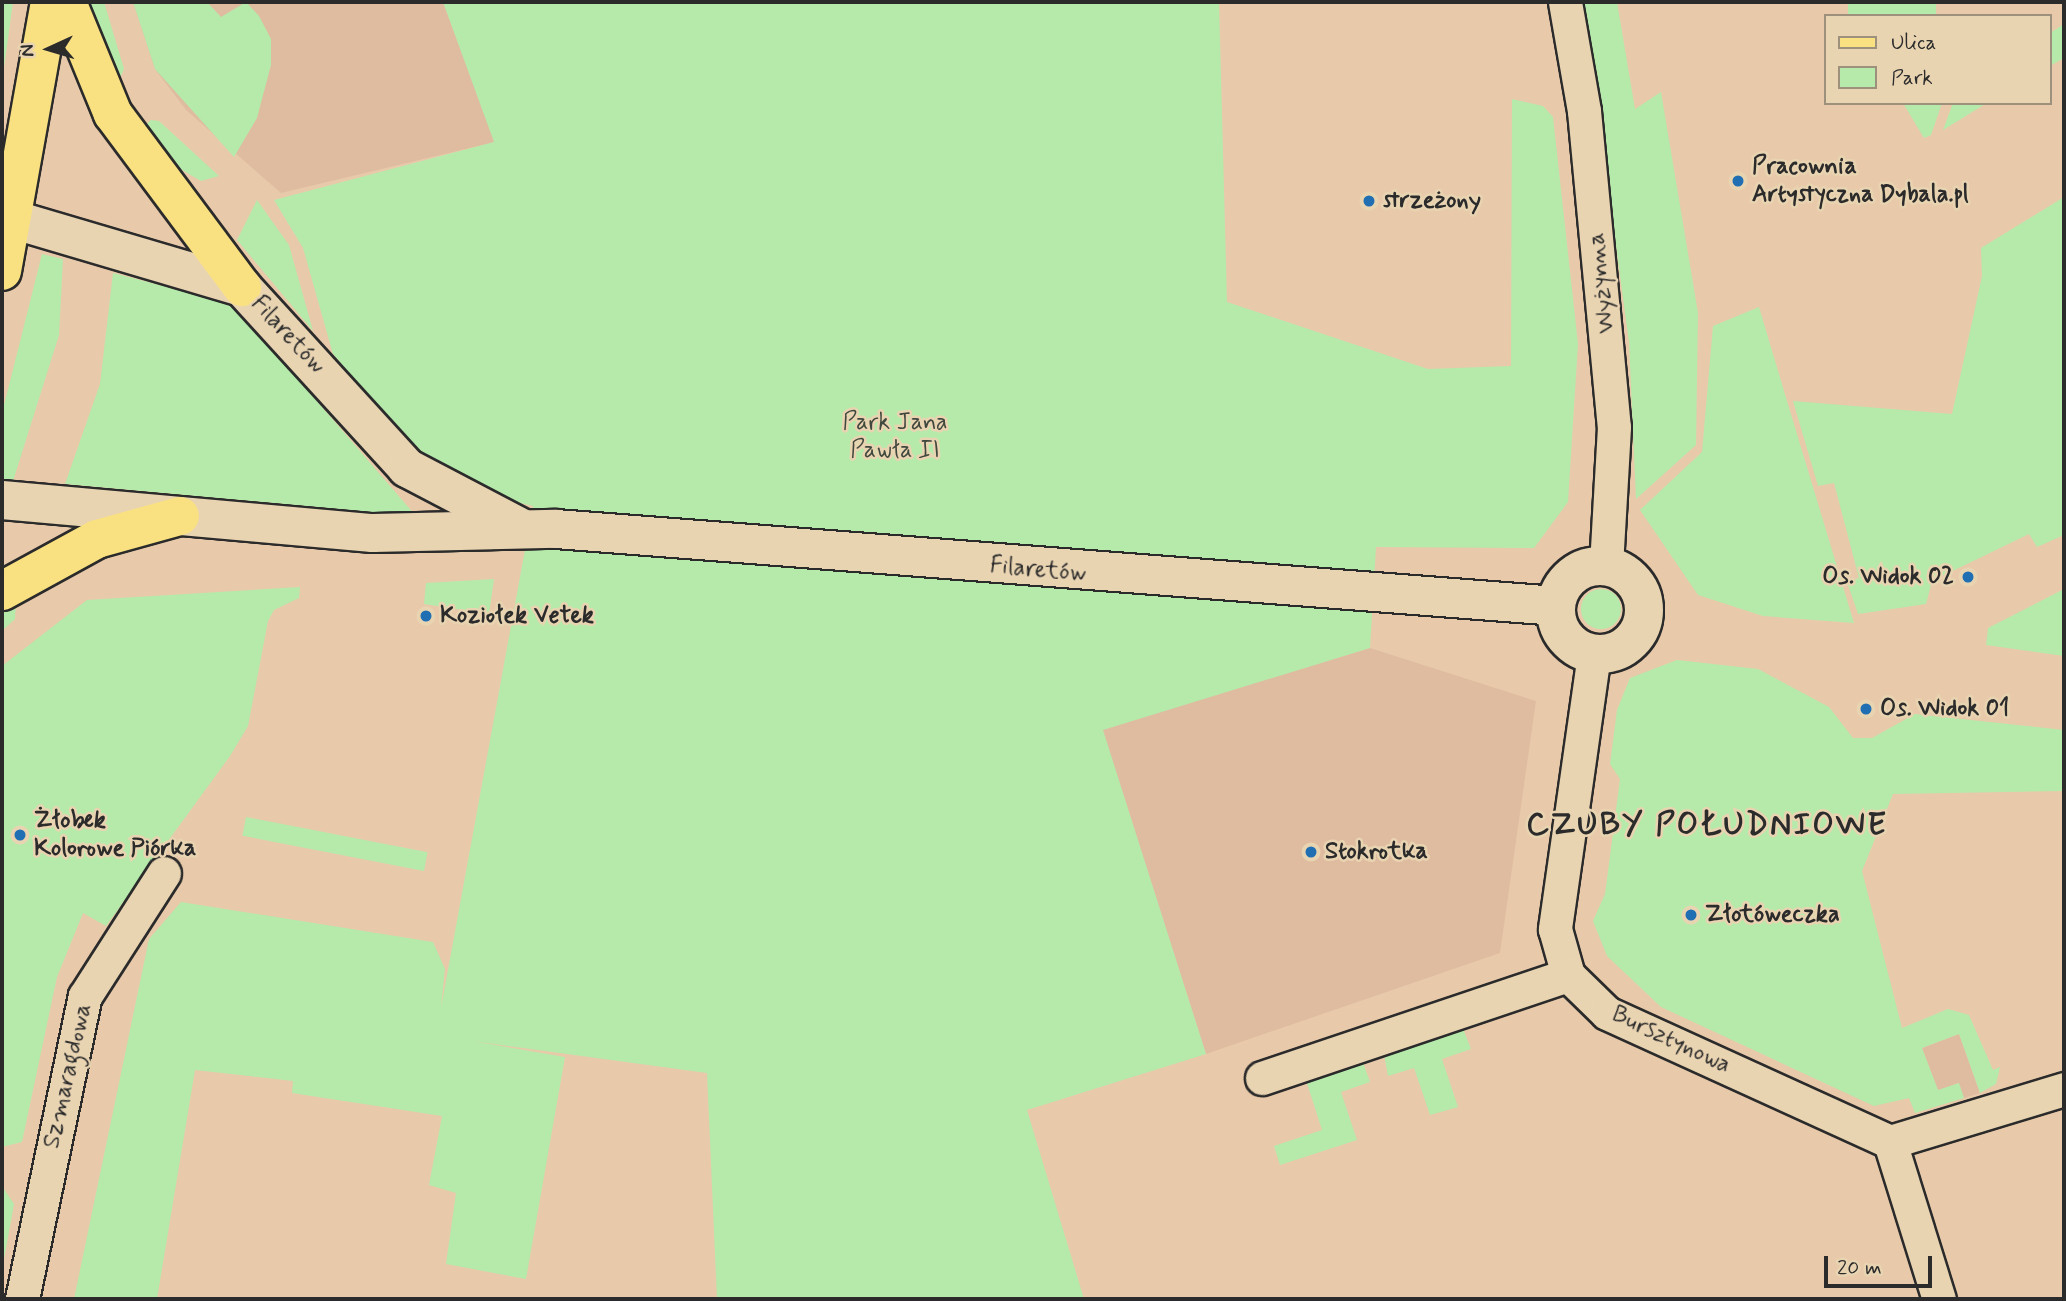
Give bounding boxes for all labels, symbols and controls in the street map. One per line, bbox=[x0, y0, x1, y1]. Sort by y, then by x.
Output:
north arrow bbox=[14, 14, 84, 84]
legend bbox=[1825, 14, 2052, 105]
text: Ulica bbox=[1891, 29, 1936, 57]
text: N bbox=[15, 43, 40, 58]
text: Park bbox=[1891, 64, 1933, 92]
place label: Pracownia Artystyczna Dybala.pl bbox=[1752, 153, 1972, 209]
marker: Pracownia Artystyczna Dybala.pl bbox=[1730, 173, 1746, 189]
place label: strzeżony bbox=[1383, 187, 1481, 215]
marker: strzeżony bbox=[1361, 193, 1377, 209]
street label: Wyżynna bbox=[1582, 231, 1622, 335]
street label: Filaretów bbox=[245, 290, 331, 380]
park label: Park Jana Pawła II bbox=[842, 409, 948, 465]
street label: Filaretów bbox=[989, 551, 1087, 589]
place label: Os. Widok 02 bbox=[1822, 563, 1954, 591]
marker: Os. Widok 02 bbox=[1960, 569, 1976, 585]
place label: Koziołek Vetek bbox=[440, 602, 591, 630]
marker: Koziołek Vetek bbox=[418, 608, 434, 624]
place label: Os. Widok 01 bbox=[1880, 695, 2009, 723]
marker: Os. Widok 01 bbox=[1858, 701, 1874, 717]
district label: CZUBY POŁUDNIOWE bbox=[1531, 806, 1883, 844]
place label: Żłobek Kolorowe Piórka bbox=[34, 807, 196, 863]
marker: Żłobek Kolorowe Piórka bbox=[12, 827, 28, 843]
place label: Stokrotka bbox=[1325, 838, 1428, 866]
marker: Stokrotka bbox=[1303, 844, 1319, 860]
place label: Złotóweczka bbox=[1705, 901, 1840, 929]
marker: Złotóweczka bbox=[1683, 907, 1699, 923]
street label: Bursztynowa bbox=[1607, 1000, 1735, 1080]
street label: Szmaragdowa bbox=[37, 1001, 99, 1151]
scale bar bbox=[1828, 1242, 1937, 1286]
text: 20 m bbox=[1837, 1254, 1882, 1282]

